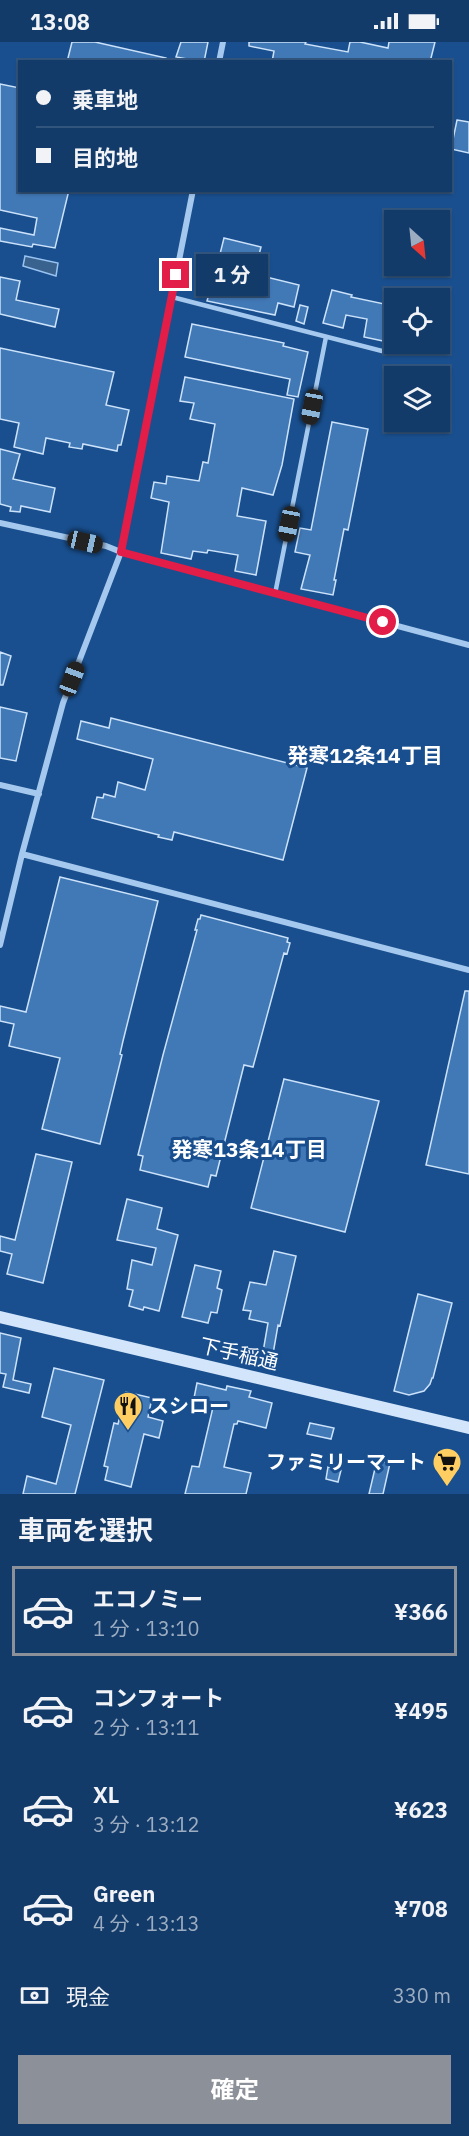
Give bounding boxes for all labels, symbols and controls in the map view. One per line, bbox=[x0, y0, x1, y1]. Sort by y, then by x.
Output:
text: 13:08 bbox=[30, 7, 90, 36]
text: 乗車地 bbox=[72, 85, 138, 114]
text: 目的地 bbox=[72, 143, 138, 172]
north arrow bbox=[384, 210, 450, 276]
map controls bbox=[384, 210, 450, 432]
callout: 1 分 bbox=[197, 254, 269, 296]
route end bbox=[162, 261, 189, 288]
text: 1 分 bbox=[214, 261, 250, 288]
button: locate bbox=[384, 288, 450, 354]
button: layers bbox=[384, 366, 450, 432]
car bbox=[300, 388, 324, 426]
car bbox=[277, 505, 301, 543]
car bbox=[65, 529, 105, 555]
route start bbox=[369, 608, 396, 635]
car bbox=[57, 659, 87, 699]
district label: 発寒12条14丁目 bbox=[287, 741, 443, 769]
district label: 発寒13条14丁目 bbox=[171, 1135, 327, 1163]
street label: 下手稲通 bbox=[197, 1331, 281, 1376]
restaurant icon: スシロー bbox=[112, 1390, 144, 1432]
place label: スシロー bbox=[149, 1392, 229, 1419]
supermarket icon: ファミリーマート bbox=[431, 1446, 463, 1488]
place label: ファミリーマート bbox=[266, 1448, 426, 1475]
text: 車両を選択 bbox=[18, 1512, 153, 1547]
icon: car bbox=[21, 1584, 75, 1638]
text: エコノミー bbox=[93, 1584, 203, 1613]
text: ¥366 bbox=[394, 1597, 448, 1626]
text: 1 分 · 13:10 bbox=[93, 1615, 200, 1642]
icon: car bbox=[21, 1683, 75, 1737]
text: コンフォート bbox=[93, 1683, 224, 1712]
text: ¥495 bbox=[394, 1696, 448, 1725]
text: 2 分 · 13:11 bbox=[93, 1714, 200, 1741]
text: XL bbox=[93, 1780, 119, 1809]
icon: car bbox=[21, 1782, 75, 1836]
text: ¥623 bbox=[394, 1795, 448, 1824]
text: 3 分 · 13:12 bbox=[93, 1811, 200, 1838]
text: Green bbox=[93, 1879, 155, 1908]
icon: car bbox=[21, 1881, 75, 1935]
text: ¥708 bbox=[394, 1894, 448, 1923]
text: 4 分 · 13:13 bbox=[93, 1910, 200, 1937]
icon: cash bbox=[18, 1979, 51, 2012]
text: 現金 bbox=[66, 1982, 110, 2011]
text: 330 m bbox=[393, 1982, 451, 2009]
button: 確定 bbox=[18, 2055, 451, 2124]

